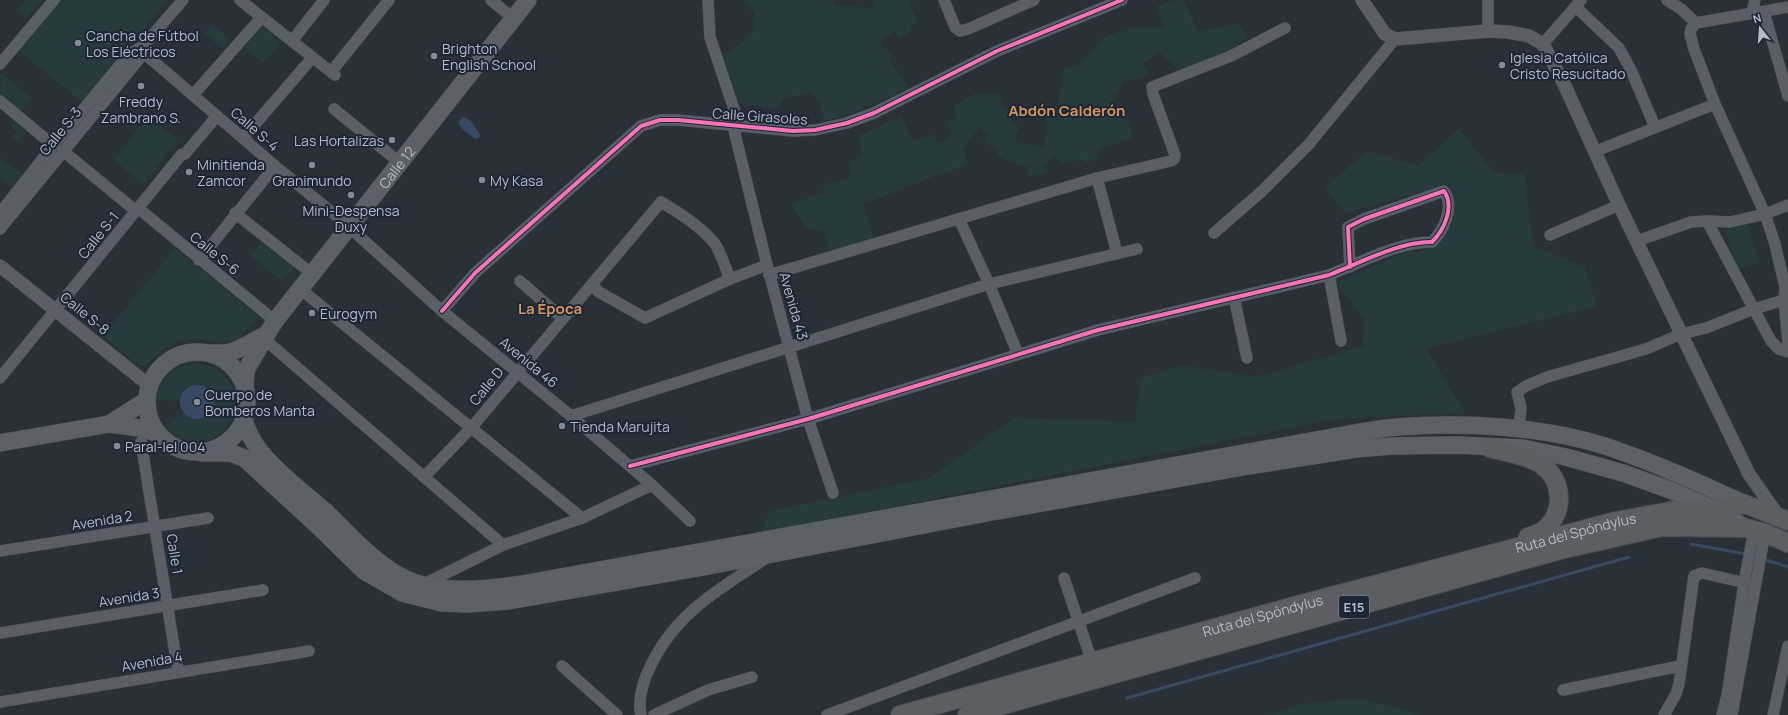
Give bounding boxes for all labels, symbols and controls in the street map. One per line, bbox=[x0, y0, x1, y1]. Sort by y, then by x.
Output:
north arrow bbox=[1740, 8, 1780, 48]
text: N bbox=[1751, 10, 1763, 26]
place label: Cancha de Fútbol Los Eléctricos bbox=[86, 26, 199, 61]
marker: Cancha de Fútbol Los Eléctricos bbox=[73, 38, 83, 48]
place label: Brighton English School bbox=[442, 39, 536, 74]
place label: Iglesia Católica Cristo Resucitado bbox=[1510, 48, 1626, 83]
marker: Brighton English School bbox=[429, 51, 439, 61]
marker: Iglesia Católica Cristo Resucitado bbox=[1497, 60, 1507, 70]
marker: Freddy Zambrano S. bbox=[136, 81, 146, 91]
place label: Freddy Zambrano S. bbox=[101, 92, 181, 127]
district label: Abdón Calderón bbox=[1009, 100, 1125, 121]
street label: Calle S-3 bbox=[35, 103, 85, 159]
street label: Calle S-4 bbox=[227, 103, 283, 155]
street label: Calle Girasoles bbox=[712, 103, 808, 129]
place label: Las Hortalizas bbox=[294, 131, 384, 150]
marker: Las Hortalizas bbox=[387, 135, 397, 145]
street label: Calle 12 bbox=[374, 142, 419, 192]
place label: Minitienda Zamcor bbox=[197, 155, 265, 190]
marker: Granimundo bbox=[307, 160, 317, 170]
marker: Minitienda Zamcor bbox=[184, 167, 194, 177]
place label: Granimundo bbox=[272, 171, 352, 190]
place label: My Kasa bbox=[490, 171, 543, 190]
marker: My Kasa bbox=[477, 175, 487, 185]
marker: Mini-Despensa Duxy bbox=[346, 190, 356, 200]
place label: Mini-Despensa Duxy bbox=[302, 201, 400, 236]
street label: Calle S-1 bbox=[73, 208, 123, 262]
street label: Calle S-6 bbox=[186, 227, 244, 279]
street label: Avenida 43 bbox=[775, 270, 813, 342]
street label: Calle S-8 bbox=[57, 287, 113, 339]
district label: La Época bbox=[518, 298, 582, 319]
place label: Eurogym bbox=[320, 304, 377, 323]
marker: Eurogym bbox=[307, 308, 317, 318]
street label: Avenida 46 bbox=[496, 332, 562, 392]
street label: Calle D bbox=[465, 363, 507, 409]
place label: Cuerpo de Bomberos Manta bbox=[205, 385, 315, 420]
marker: Cuerpo de Bomberos Manta bbox=[192, 397, 202, 407]
place label: Tienda Marujita bbox=[570, 417, 670, 436]
marker: Tienda Marujita bbox=[557, 421, 567, 431]
place label: Paral-lel 004 bbox=[125, 437, 205, 456]
marker: Paral-lel 004 bbox=[112, 441, 122, 451]
street label: Avenida 2 bbox=[70, 506, 134, 534]
street label: Ruta del Spóndylus bbox=[1513, 508, 1638, 557]
street label: Calle 1 bbox=[162, 532, 188, 576]
street label: Avenida 3 bbox=[97, 583, 161, 611]
street label: Ruta del Spóndylus bbox=[1200, 589, 1325, 641]
road number: E15 bbox=[1339, 596, 1369, 618]
street label: Avenida 4 bbox=[120, 646, 184, 676]

